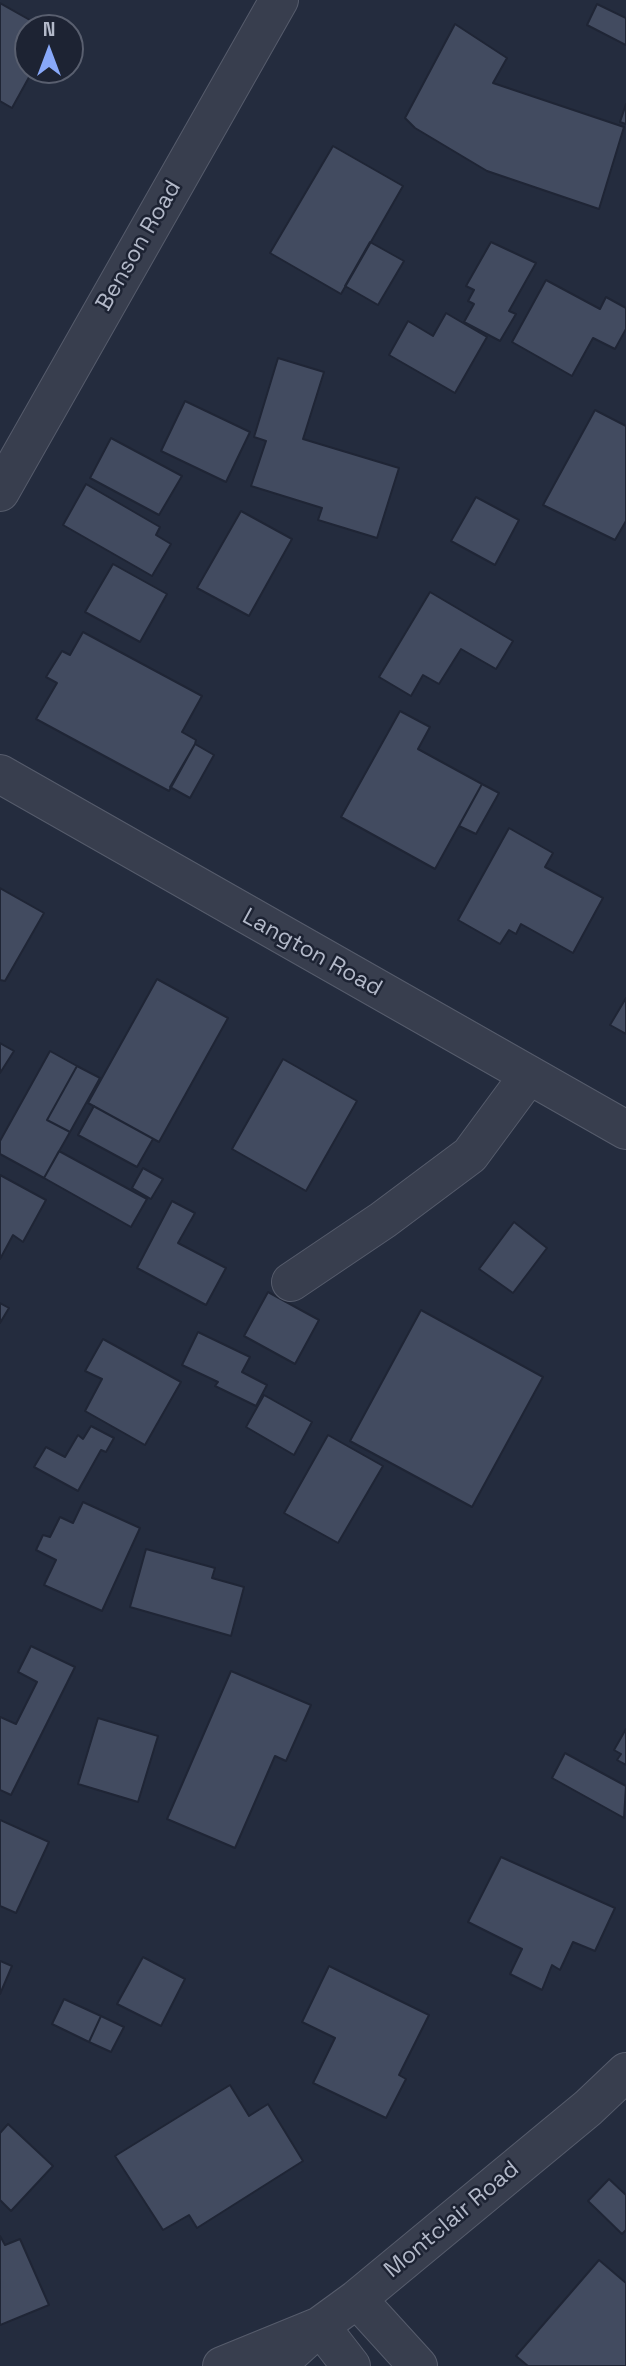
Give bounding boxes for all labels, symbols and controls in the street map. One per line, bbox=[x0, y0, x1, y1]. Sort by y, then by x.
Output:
north arrow bbox=[14, 14, 84, 84]
text: N bbox=[43, 17, 55, 42]
street label: Benson Road bbox=[91, 176, 187, 316]
street label: Langton Road bbox=[237, 903, 387, 1003]
street label: Montclair Road bbox=[379, 2156, 525, 2284]

